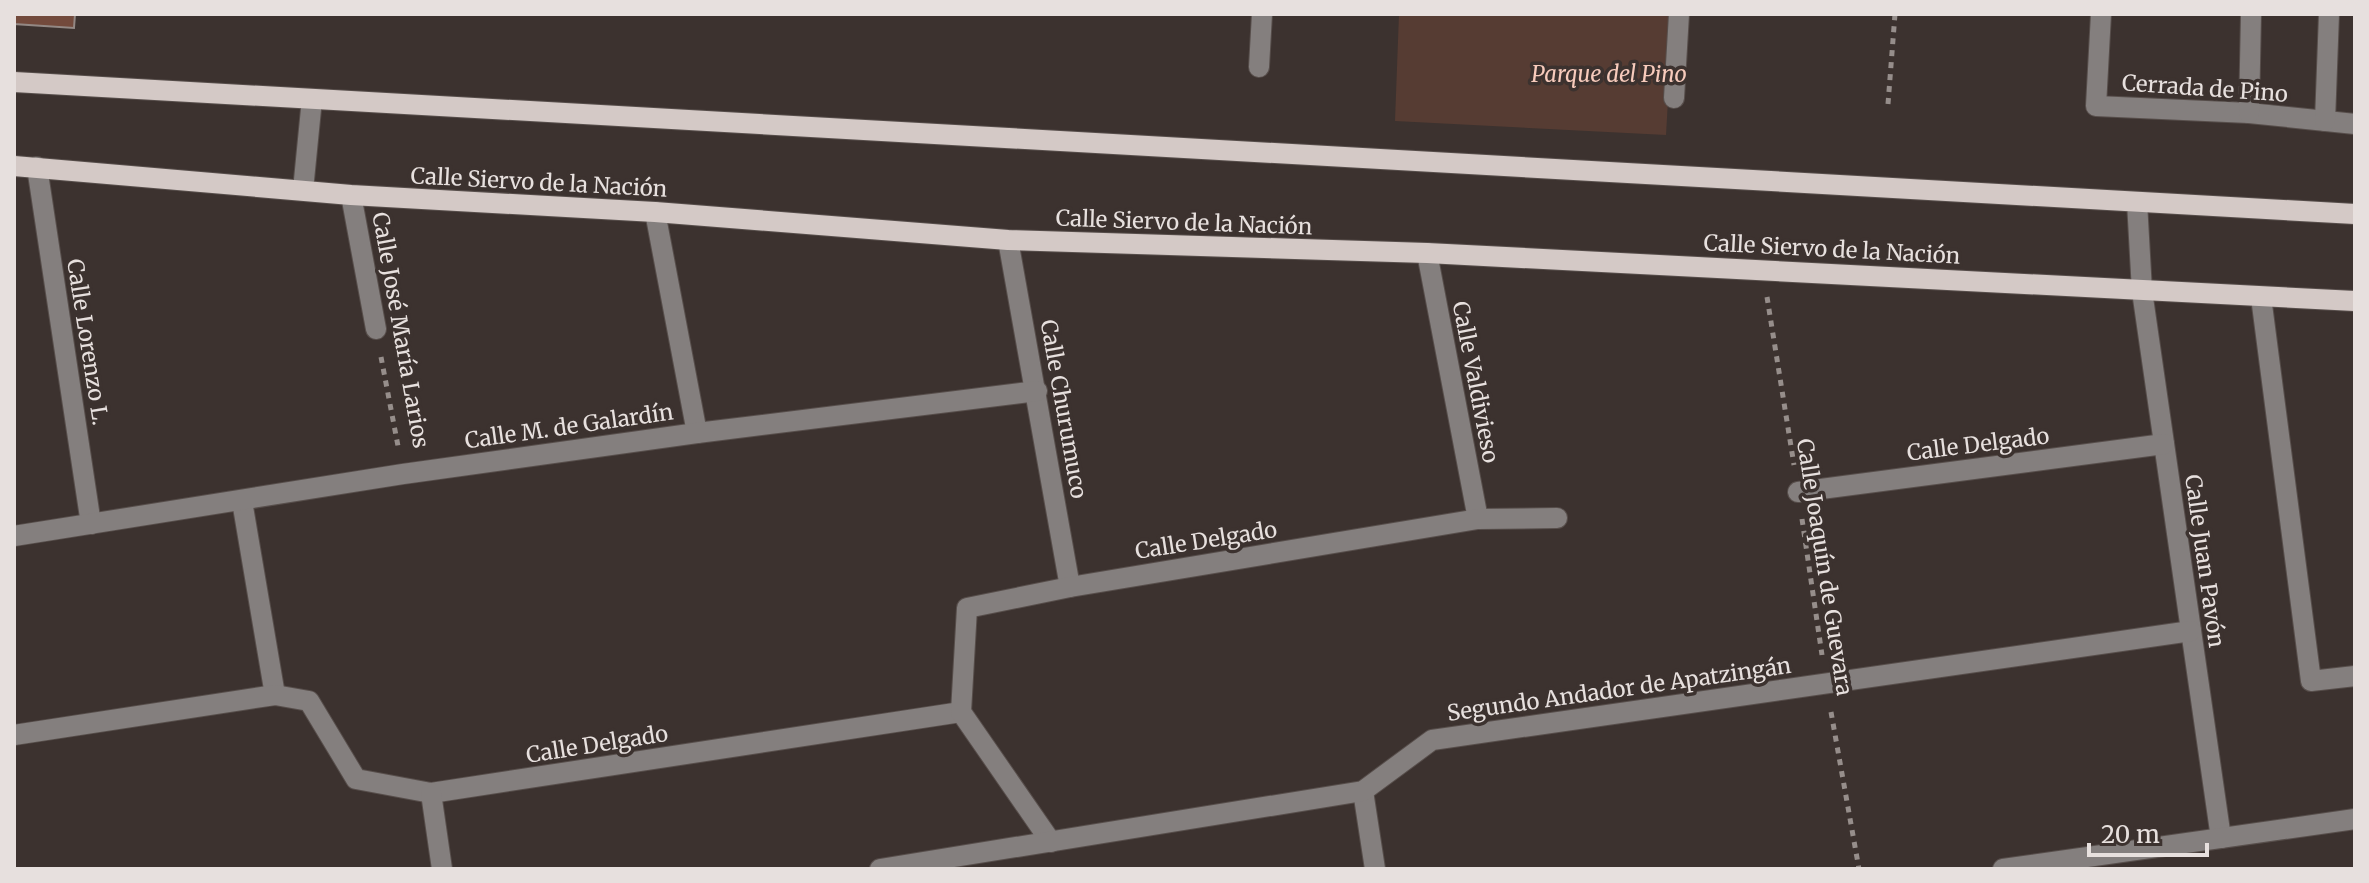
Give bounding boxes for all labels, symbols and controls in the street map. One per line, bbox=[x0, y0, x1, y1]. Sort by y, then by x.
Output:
park label: Parque del Pino bbox=[1531, 60, 1687, 88]
street label: Cerrada de Pino bbox=[2121, 68, 2289, 108]
street label: Calle Siervo de la Nación bbox=[410, 161, 668, 203]
street label: Calle Siervo de la Nación bbox=[1055, 204, 1313, 240]
street label: Calle José María Larios bbox=[366, 210, 436, 450]
street label: Calle Siervo de la Nación bbox=[1703, 228, 1961, 270]
street label: Calle Lorenzo L. bbox=[61, 257, 115, 427]
street label: Calle Valdivieso bbox=[1447, 299, 1505, 465]
street label: Calle Churumuco bbox=[1034, 317, 1094, 501]
street label: Calle M. de Galardín bbox=[463, 397, 675, 454]
street label: Calle Delgado bbox=[1905, 421, 2051, 467]
street label: Calle Joaquín de Guevara bbox=[1791, 436, 1859, 698]
street label: Calle Juan Pavón bbox=[2179, 473, 2231, 650]
street label: Calle Delgado bbox=[1133, 515, 1279, 565]
street label: Segundo Andador de Apatzingán bbox=[1445, 651, 1793, 727]
street label: Calle Delgado bbox=[524, 719, 670, 769]
scale bar bbox=[2089, 807, 2207, 857]
text: 20 m bbox=[2101, 819, 2160, 850]

